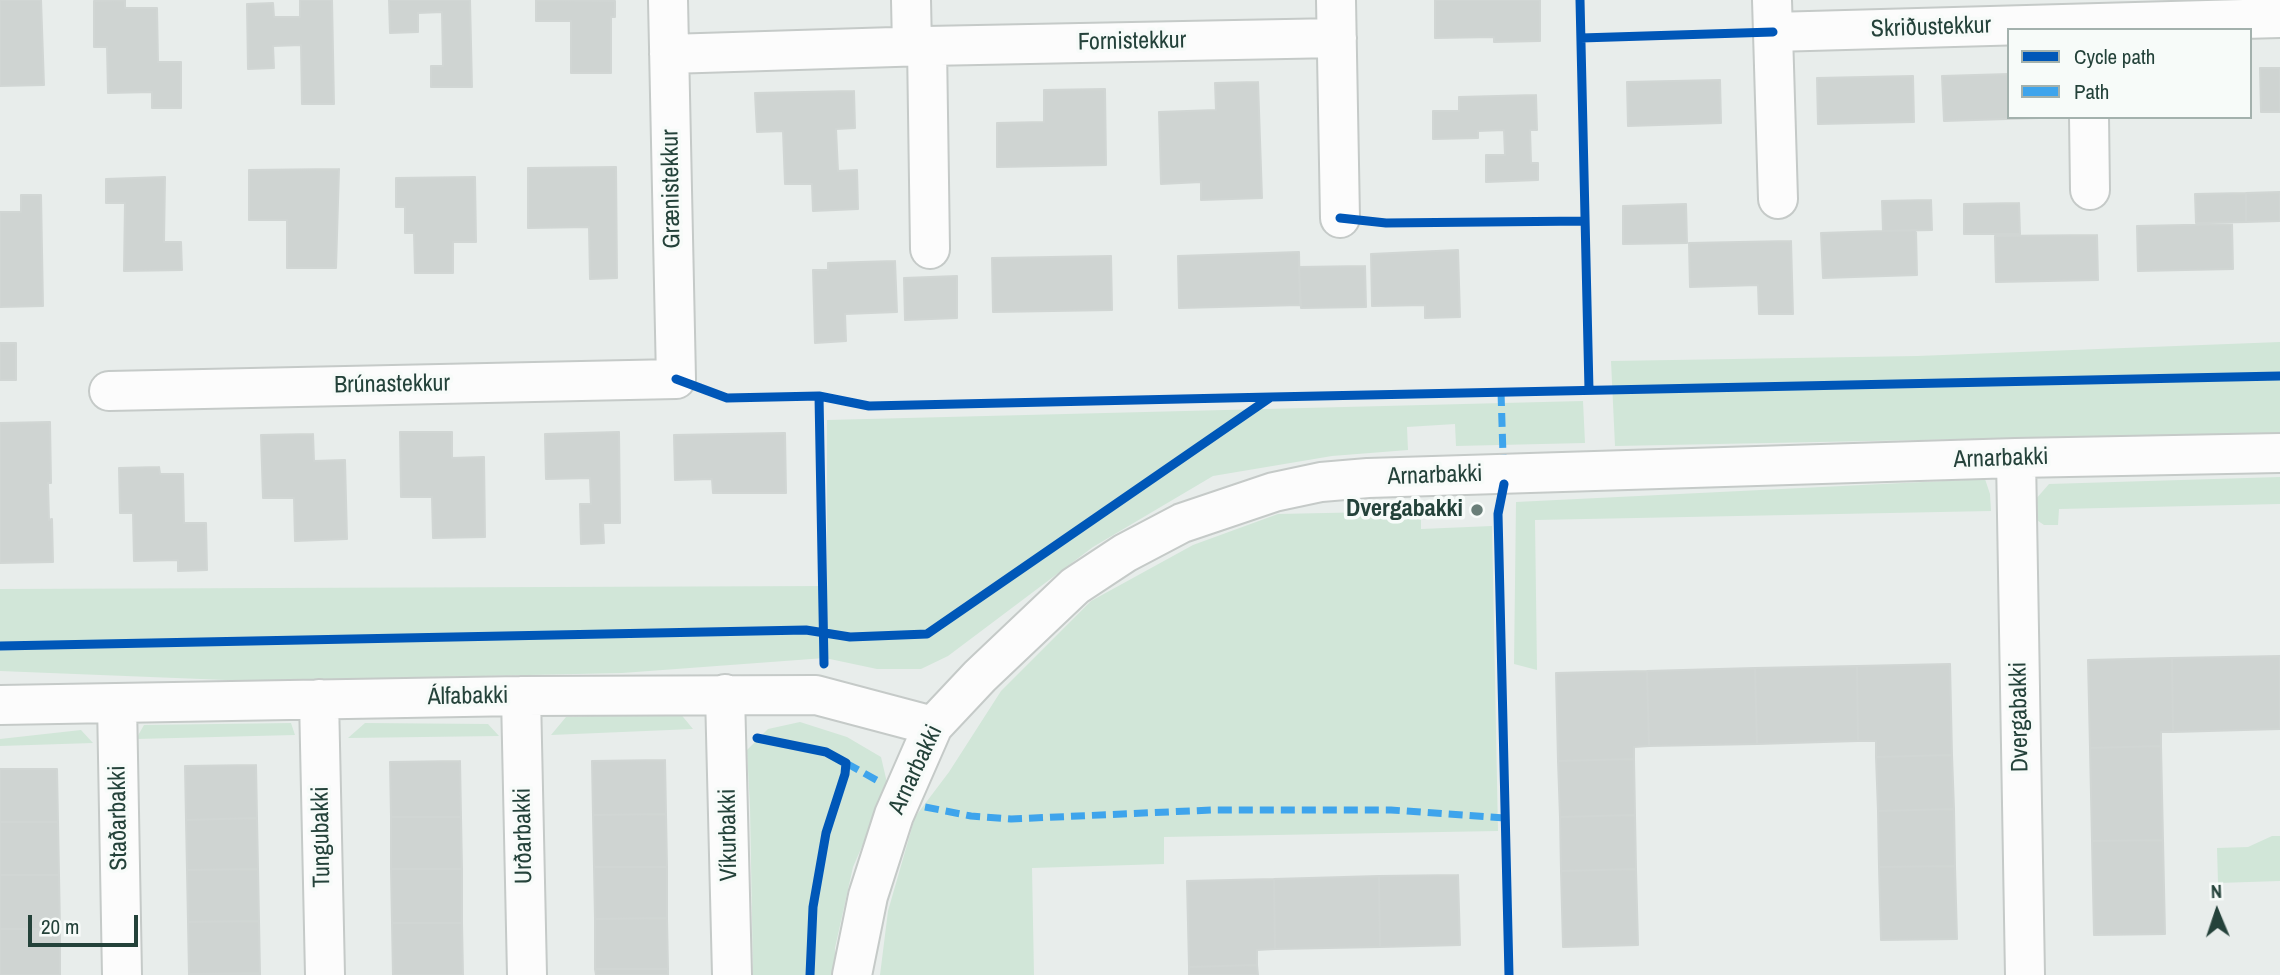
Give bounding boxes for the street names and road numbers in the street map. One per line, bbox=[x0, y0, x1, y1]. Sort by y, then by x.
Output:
street label: Skriðustekkur bbox=[1870, 12, 1992, 44]
street label: Fornistekkur bbox=[1078, 27, 1186, 57]
street label: Grænistekkur bbox=[657, 129, 687, 249]
street label: Brúnastekkur bbox=[334, 370, 450, 400]
street label: Arnarbakki bbox=[1953, 443, 2049, 475]
street label: Arnarbakki bbox=[1387, 460, 1483, 492]
street label: Dvergabakki bbox=[2005, 662, 2035, 772]
street label: Álfabakki bbox=[427, 682, 509, 712]
street label: Arnarbakki bbox=[883, 721, 949, 819]
street label: Staðarbakki bbox=[104, 765, 134, 871]
street label: Tungubakki bbox=[307, 786, 337, 888]
street label: Urðarbakki bbox=[509, 788, 539, 884]
street label: Víkurbakki bbox=[714, 788, 744, 882]

